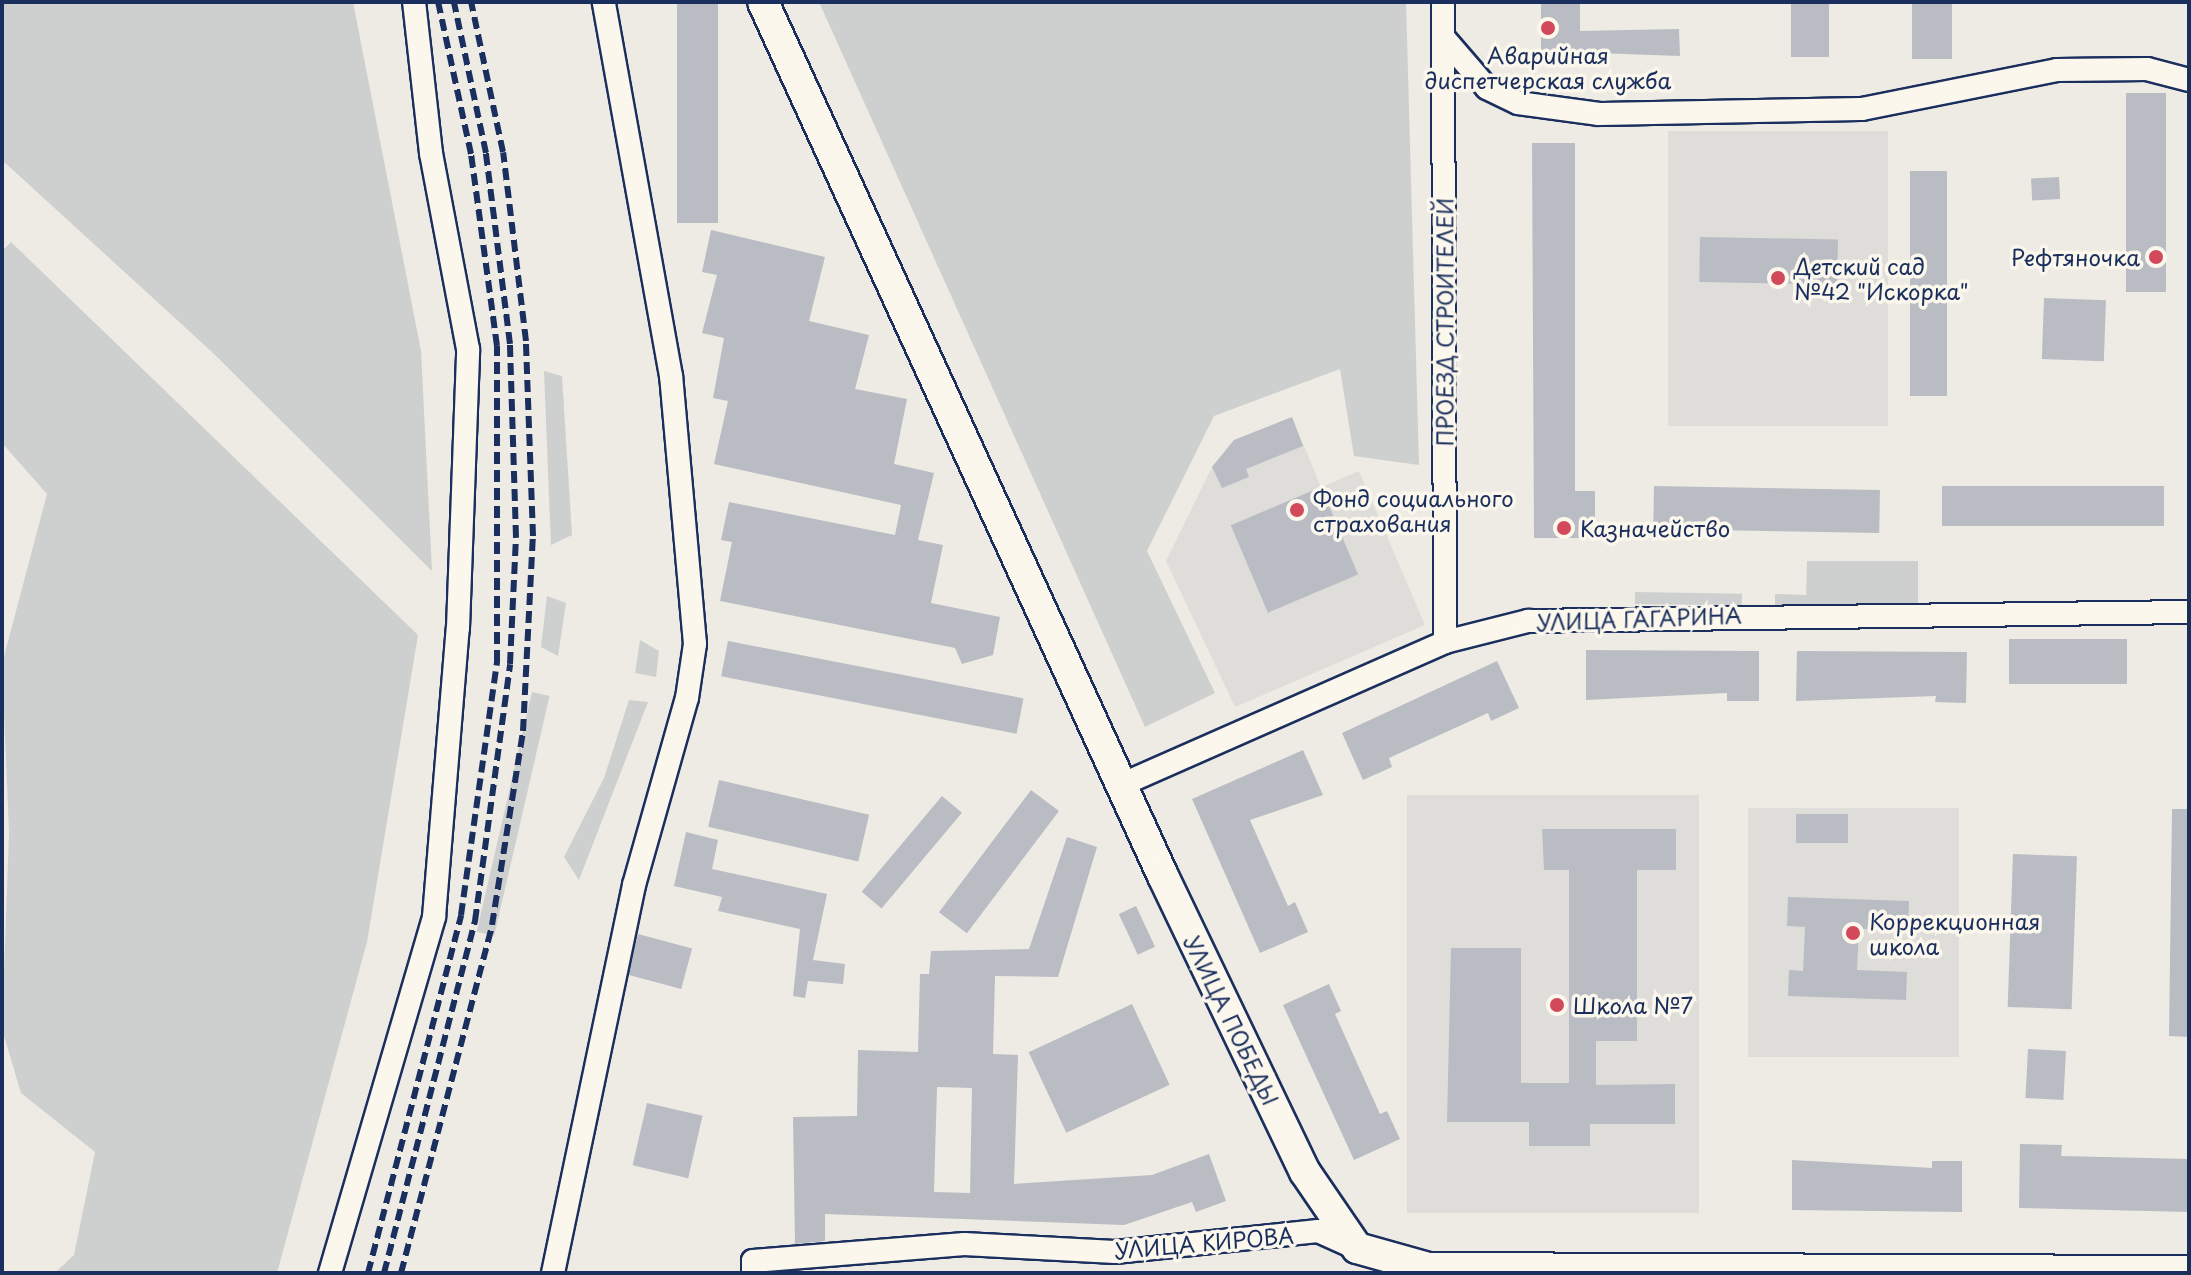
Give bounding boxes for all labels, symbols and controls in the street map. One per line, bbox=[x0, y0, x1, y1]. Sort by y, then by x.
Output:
marker: Аварийная диспетчерская служба bbox=[1539, 19, 1557, 37]
place label: Аварийная диспетчерская служба bbox=[1424, 41, 1672, 92]
street label: ПРОЕЗД СТРОИТЕЛЕЙ bbox=[1431, 197, 1457, 447]
place label: Рефтяночка bbox=[2011, 244, 2140, 270]
marker: Рефтяночка bbox=[2147, 248, 2165, 266]
place label: Детский сад №42 "Искорка" bbox=[1794, 252, 1969, 304]
marker: Детский сад №42 "Искорка" bbox=[1769, 269, 1787, 287]
place label: Фонд социального страхования bbox=[1313, 484, 1513, 536]
marker: Фонд социального страхования bbox=[1288, 501, 1306, 519]
place label: Казначейство bbox=[1580, 515, 1730, 541]
marker: Казначейство bbox=[1555, 519, 1573, 537]
street label: УЛИЦА ГАГАРИНА bbox=[1535, 601, 1743, 635]
place label: Коррекционная школа bbox=[1869, 907, 2040, 958]
marker: Коррекционная школа bbox=[1844, 924, 1862, 942]
street label: УЛИЦА ПОБЕДЫ bbox=[1179, 930, 1285, 1110]
place label: Школа №7 bbox=[1573, 992, 1694, 1018]
marker: Школа №7 bbox=[1548, 996, 1566, 1014]
street label: УЛИЦА КИРОВА bbox=[1113, 1221, 1295, 1263]

